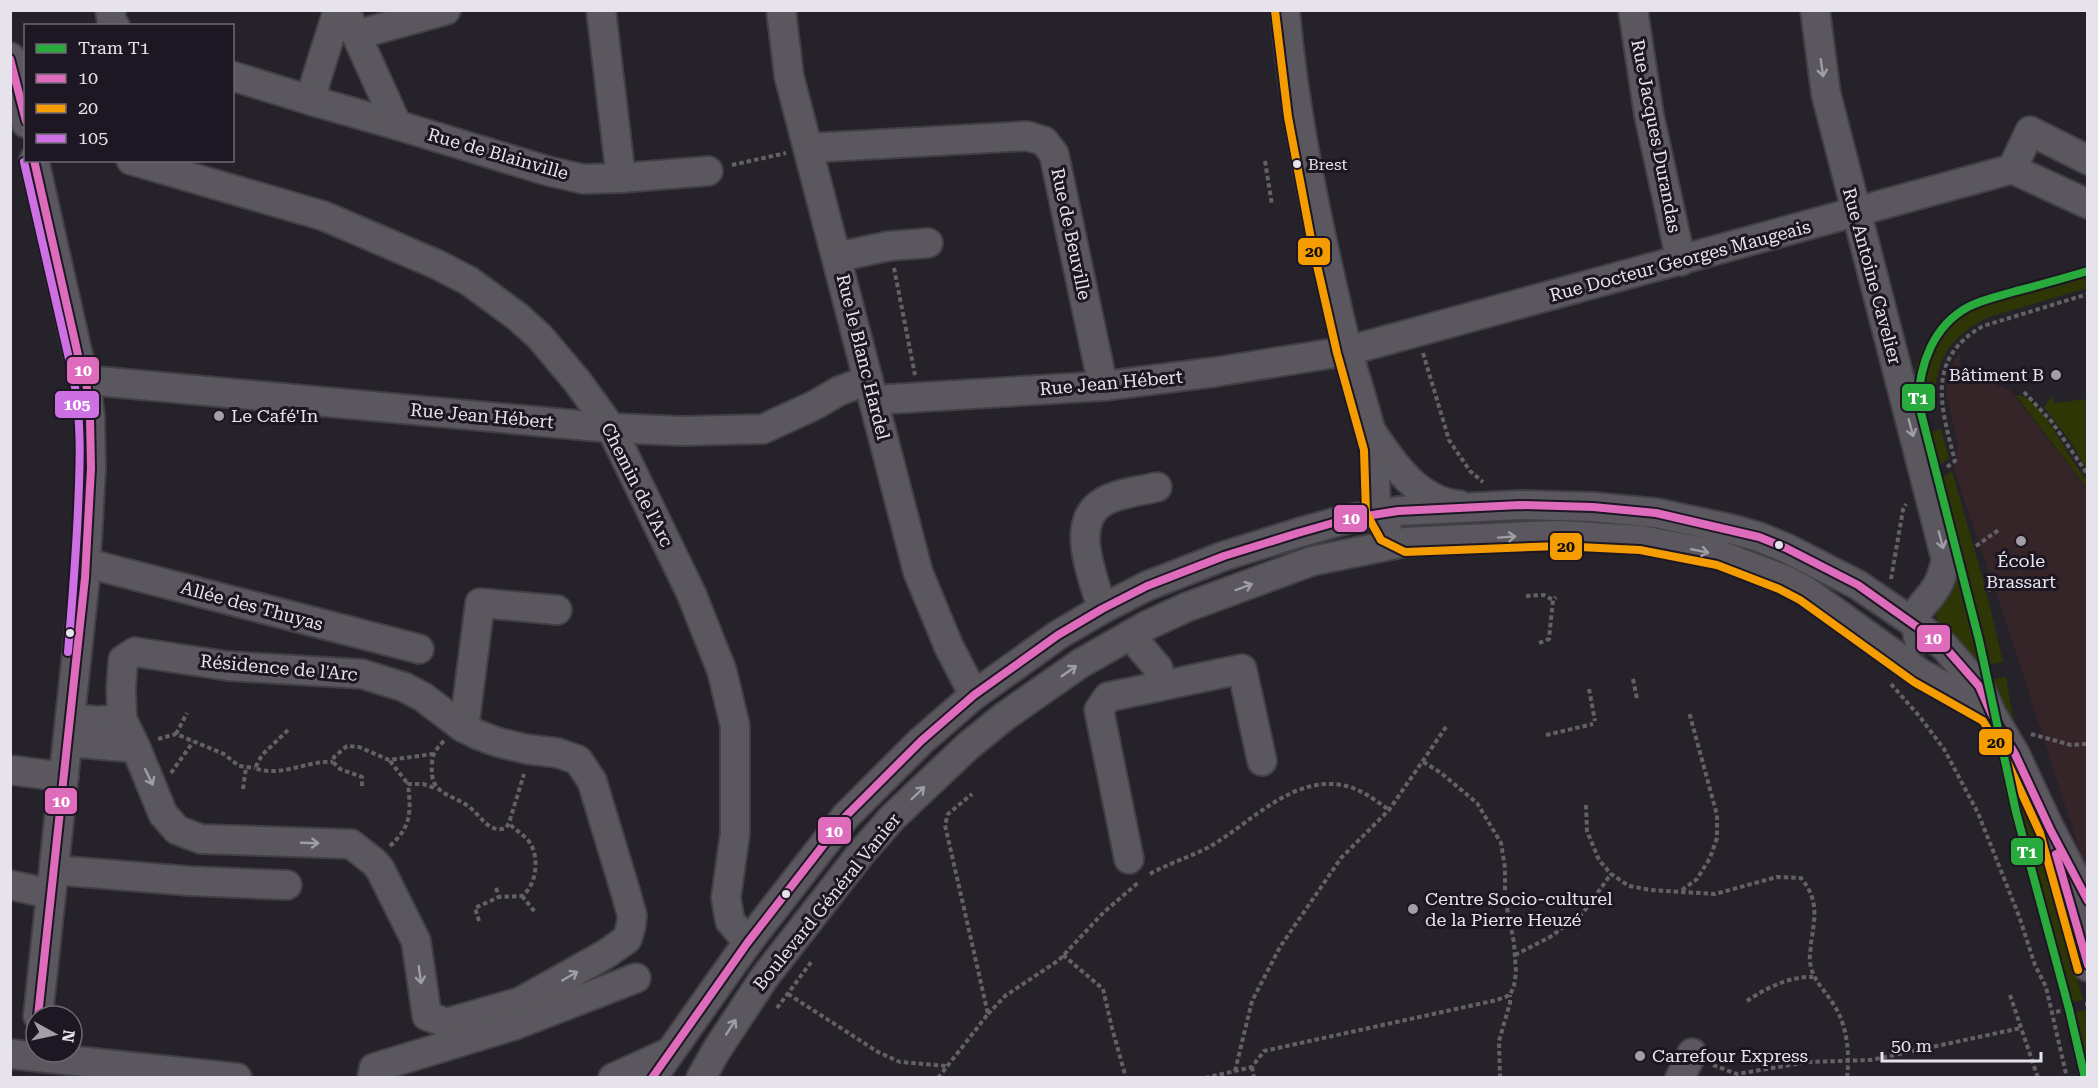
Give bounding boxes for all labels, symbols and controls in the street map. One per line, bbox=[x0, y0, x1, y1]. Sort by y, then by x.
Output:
legend bbox=[24, 24, 234, 162]
text: Tram T1 bbox=[78, 37, 150, 58]
street label: Rue Jacques Durandas bbox=[1627, 37, 1686, 234]
one-way arrow bbox=[1817, 58, 1828, 78]
text: 10 bbox=[78, 67, 98, 88]
text: 20 bbox=[78, 97, 98, 118]
street label: Rue de Blainville bbox=[425, 123, 571, 184]
text: 105 bbox=[78, 127, 108, 148]
place label: Brest bbox=[1308, 155, 1348, 174]
marker: Brest bbox=[1291, 158, 1303, 170]
street label: Rue de Beuville bbox=[1047, 166, 1096, 302]
street label: Rue Antoine Cavelier bbox=[1839, 185, 1906, 366]
street label: Rue Docteur Georges Maugeais bbox=[1547, 216, 1813, 306]
line badge: 20 bbox=[1297, 237, 1331, 266]
text: 20 bbox=[1305, 242, 1323, 261]
street label: Rue le Blanc Hardel bbox=[833, 272, 894, 442]
line badge: 10 bbox=[66, 356, 100, 385]
text: 10 bbox=[74, 361, 92, 380]
place label: Bâtiment B bbox=[1949, 364, 2044, 385]
street label: Rue Jean Hébert bbox=[1038, 366, 1184, 399]
marker: Bâtiment B bbox=[2049, 368, 2063, 382]
line badge: T1 bbox=[1901, 383, 1936, 412]
text: T1 bbox=[1908, 389, 1928, 408]
line badge: 105 bbox=[54, 390, 100, 419]
text: 105 bbox=[64, 395, 90, 414]
street label: Rue Jean Hébert bbox=[409, 399, 555, 432]
place label: Le Café'In bbox=[231, 405, 319, 426]
marker: Le Café'In bbox=[212, 409, 226, 423]
one-way arrow bbox=[1906, 418, 1918, 437]
street label: Chemin de l'Arc bbox=[597, 419, 678, 550]
line badge: 10 bbox=[1333, 504, 1368, 533]
text: 10 bbox=[1342, 509, 1360, 528]
one-way arrow bbox=[1496, 531, 1516, 542]
one-way arrow bbox=[1936, 531, 1947, 550]
line badge: 20 bbox=[1549, 532, 1583, 561]
marker: École Brassart bbox=[2014, 534, 2028, 548]
text: 20 bbox=[1557, 537, 1575, 556]
unlabelled marker bbox=[1773, 539, 1785, 551]
one-way arrow bbox=[1690, 546, 1710, 557]
place label: École Brassart bbox=[1986, 550, 2056, 592]
street label: Allée des Thuyas bbox=[179, 576, 325, 635]
one-way arrow bbox=[1235, 580, 1253, 591]
line badge: 10 bbox=[1916, 624, 1951, 653]
unlabelled marker bbox=[64, 627, 76, 639]
text: 10 bbox=[1924, 629, 1942, 648]
street label: Résidence de l'Arc bbox=[200, 650, 359, 685]
one-way arrow bbox=[1061, 665, 1077, 677]
line badge: 20 bbox=[1978, 728, 2013, 756]
text: 20 bbox=[1987, 733, 2005, 752]
one-way arrow bbox=[143, 768, 155, 786]
one-way arrow bbox=[910, 786, 925, 800]
line badge: 10 bbox=[44, 787, 78, 815]
text: 10 bbox=[52, 792, 70, 811]
street label: Boulevard Général Vanier bbox=[749, 809, 904, 994]
line badge: 10 bbox=[817, 816, 852, 845]
text: 10 bbox=[825, 822, 843, 841]
one-way arrow bbox=[299, 837, 319, 848]
line badge: T1 bbox=[2010, 837, 2044, 866]
text: T1 bbox=[2017, 843, 2037, 862]
unlabelled marker bbox=[780, 888, 792, 900]
place label: Centre Socio-culturel de la Pierre Heuzé bbox=[1425, 888, 1613, 930]
marker: Centre Socio-culturel de la Pierre Heuzé bbox=[1406, 902, 1420, 916]
one-way arrow bbox=[414, 965, 425, 985]
one-way arrow bbox=[561, 969, 578, 981]
north arrow bbox=[24, 1004, 84, 1064]
one-way arrow bbox=[725, 1019, 737, 1036]
scale bar bbox=[1882, 1025, 2041, 1063]
text: N bbox=[58, 1029, 79, 1043]
text: 50 m bbox=[1891, 1035, 1932, 1056]
place label: Carrefour Express bbox=[1652, 1045, 1808, 1066]
marker: Carrefour Express bbox=[1633, 1049, 1647, 1063]

